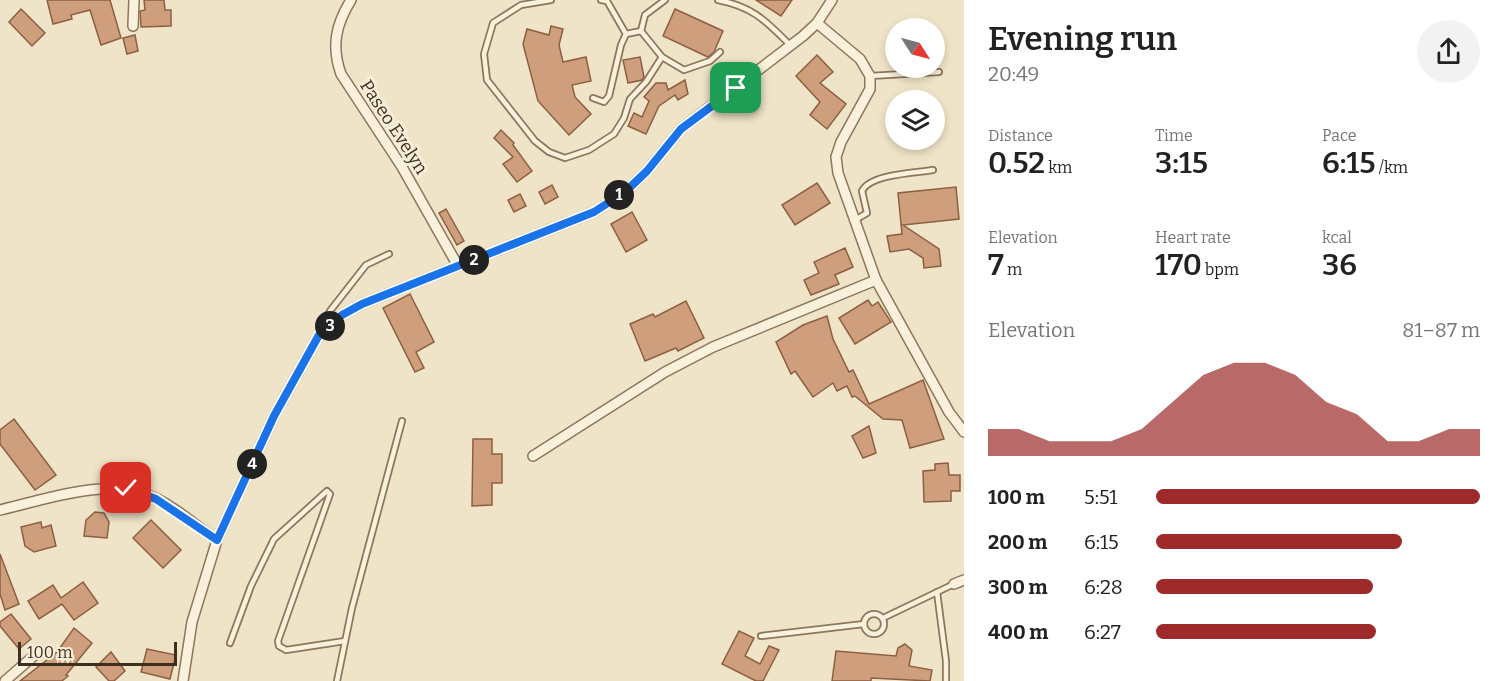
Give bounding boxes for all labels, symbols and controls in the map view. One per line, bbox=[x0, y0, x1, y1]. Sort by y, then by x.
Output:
north arrow bbox=[885, 18, 945, 78]
map controls bbox=[885, 18, 945, 150]
text: Evening run bbox=[988, 19, 1177, 59]
button: share bbox=[1417, 20, 1480, 83]
pin bbox=[710, 62, 761, 113]
text: 20:49 bbox=[988, 62, 1039, 86]
icon: arrive bbox=[719, 71, 752, 104]
street label: Paseo Evelyn bbox=[355, 76, 433, 179]
button: layers bbox=[885, 90, 945, 150]
text: Distance bbox=[988, 126, 1053, 145]
text: Time bbox=[1155, 126, 1193, 145]
text: Pace bbox=[1322, 126, 1357, 145]
text: 0.52 bbox=[988, 145, 1045, 181]
text: 3:15 bbox=[1155, 145, 1208, 181]
text: 6:15 bbox=[1322, 145, 1375, 181]
text: km bbox=[1045, 158, 1072, 177]
text: /km bbox=[1375, 158, 1408, 177]
pin: 1 bbox=[604, 180, 634, 210]
text: 1 bbox=[616, 185, 622, 204]
text: Elevation bbox=[988, 228, 1058, 247]
text: Heart rate bbox=[1155, 228, 1231, 247]
text: kcal bbox=[1322, 228, 1352, 247]
pin: 2 bbox=[459, 245, 489, 275]
text: 7 bbox=[988, 247, 1004, 283]
text: 170 bbox=[1155, 247, 1202, 283]
text: 36 bbox=[1322, 247, 1357, 283]
text: 2 bbox=[469, 250, 479, 269]
text: m bbox=[1004, 260, 1022, 279]
text: bpm bbox=[1202, 260, 1239, 279]
pin: 3 bbox=[315, 311, 345, 341]
text: 3 bbox=[325, 316, 335, 335]
text: Elevation bbox=[988, 318, 1075, 342]
text: 81–87 m bbox=[1402, 318, 1480, 342]
pin: 4 bbox=[237, 449, 267, 479]
text: 4 bbox=[247, 454, 257, 473]
pin bbox=[100, 462, 151, 513]
icon: check bbox=[109, 471, 142, 504]
text: 100 m bbox=[988, 485, 1045, 509]
text: 5:51 bbox=[1084, 485, 1117, 509]
text: 200 m bbox=[988, 530, 1047, 554]
text: 6:15 bbox=[1084, 530, 1119, 554]
text: 300 m bbox=[988, 575, 1048, 599]
text: 6:28 bbox=[1084, 575, 1123, 599]
text: 400 m bbox=[988, 620, 1048, 644]
text: 6:27 bbox=[1084, 620, 1121, 644]
scale bar bbox=[18, 639, 177, 666]
text: 100 m bbox=[27, 643, 72, 662]

